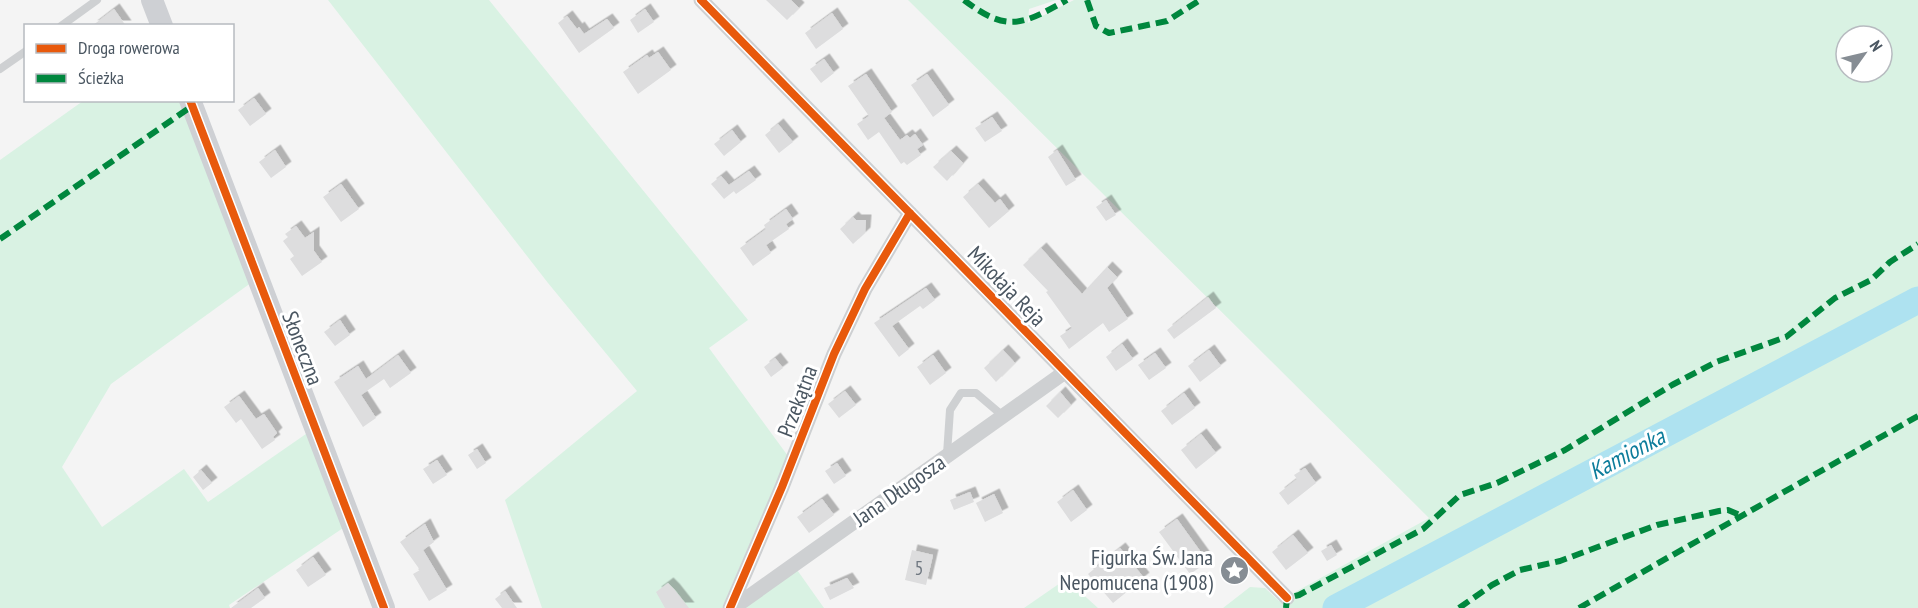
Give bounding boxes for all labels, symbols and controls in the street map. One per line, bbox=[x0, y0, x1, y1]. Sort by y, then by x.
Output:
legend bbox=[24, 24, 234, 102]
north arrow bbox=[1834, 24, 1894, 84]
text: Droga rowerowa bbox=[78, 36, 180, 59]
text: N bbox=[1866, 36, 1887, 55]
text: Ścieżka bbox=[78, 66, 124, 89]
street label: Mikołaja Reja bbox=[962, 240, 1052, 332]
street label: Słoneczna bbox=[276, 307, 330, 389]
street label: Przekątna bbox=[771, 361, 823, 441]
water label: Kamionka bbox=[1583, 420, 1671, 486]
street label: Jana Długosza bbox=[846, 448, 951, 533]
place label: Figurka Św. Jana Nepomucena (1908) bbox=[1060, 543, 1214, 596]
place icon: Figurka Św. Jana Nepomucena (1908) bbox=[1218, 554, 1250, 586]
house number: 5 bbox=[915, 555, 924, 581]

